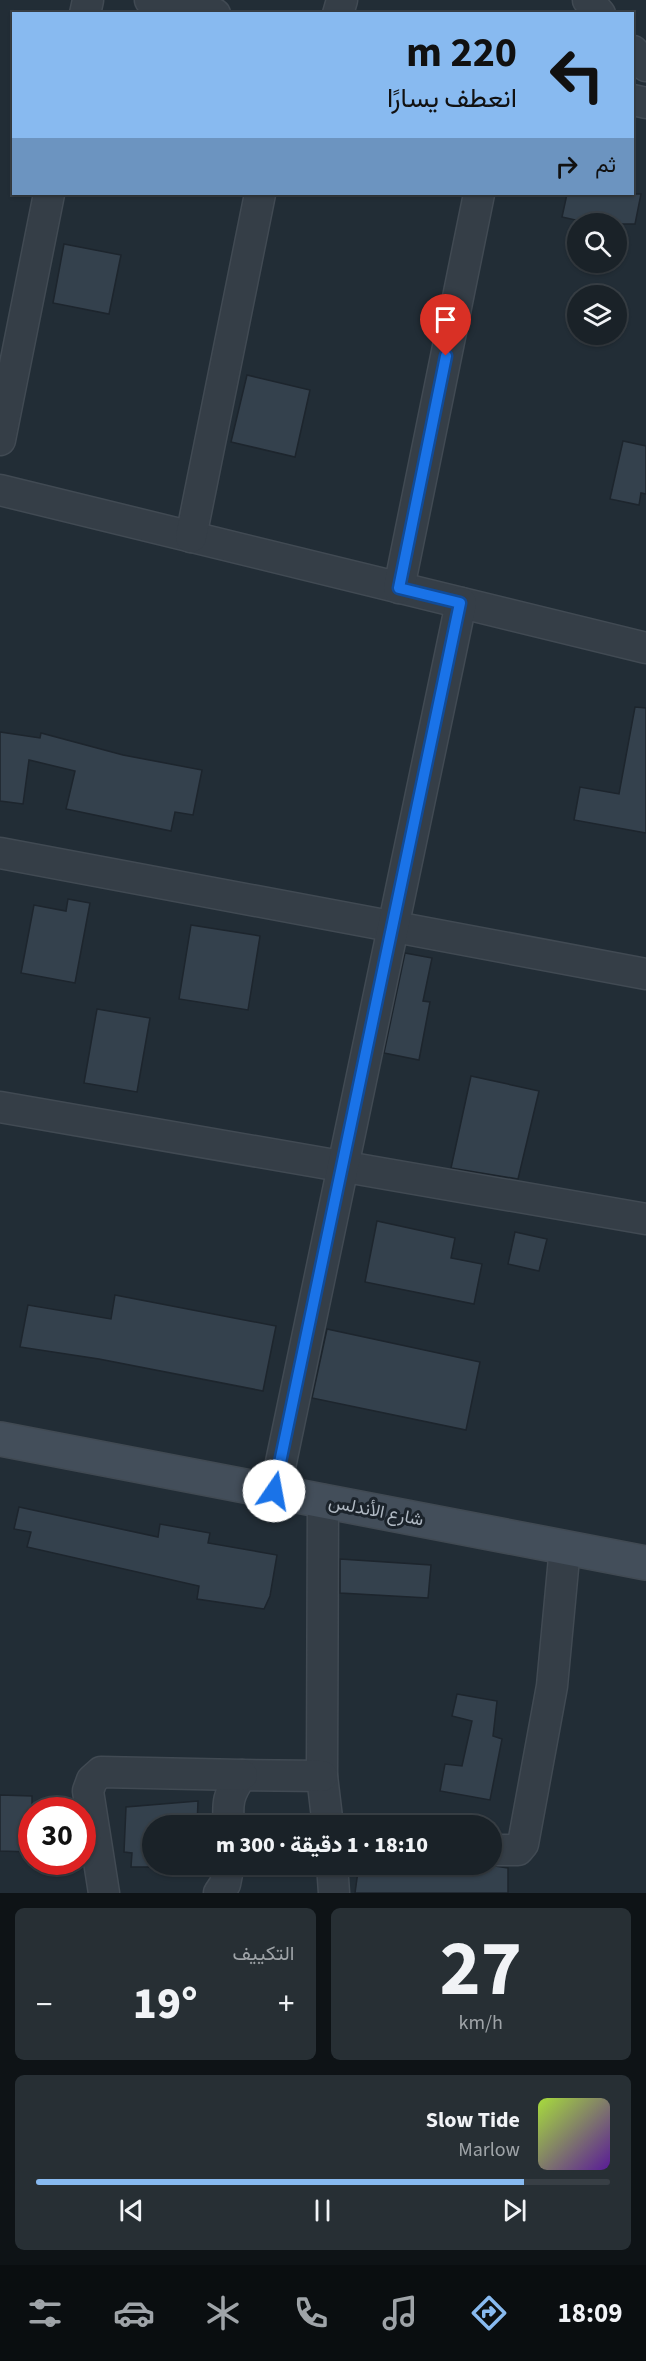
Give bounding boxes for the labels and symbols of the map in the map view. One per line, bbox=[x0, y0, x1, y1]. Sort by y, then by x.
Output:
pin bbox=[420, 294, 471, 356]
position arrow bbox=[242, 1459, 306, 1523]
street label: شارع الأندلس bbox=[326, 1490, 426, 1532]
speed limit sign: 30 bbox=[18, 1797, 96, 1875]

